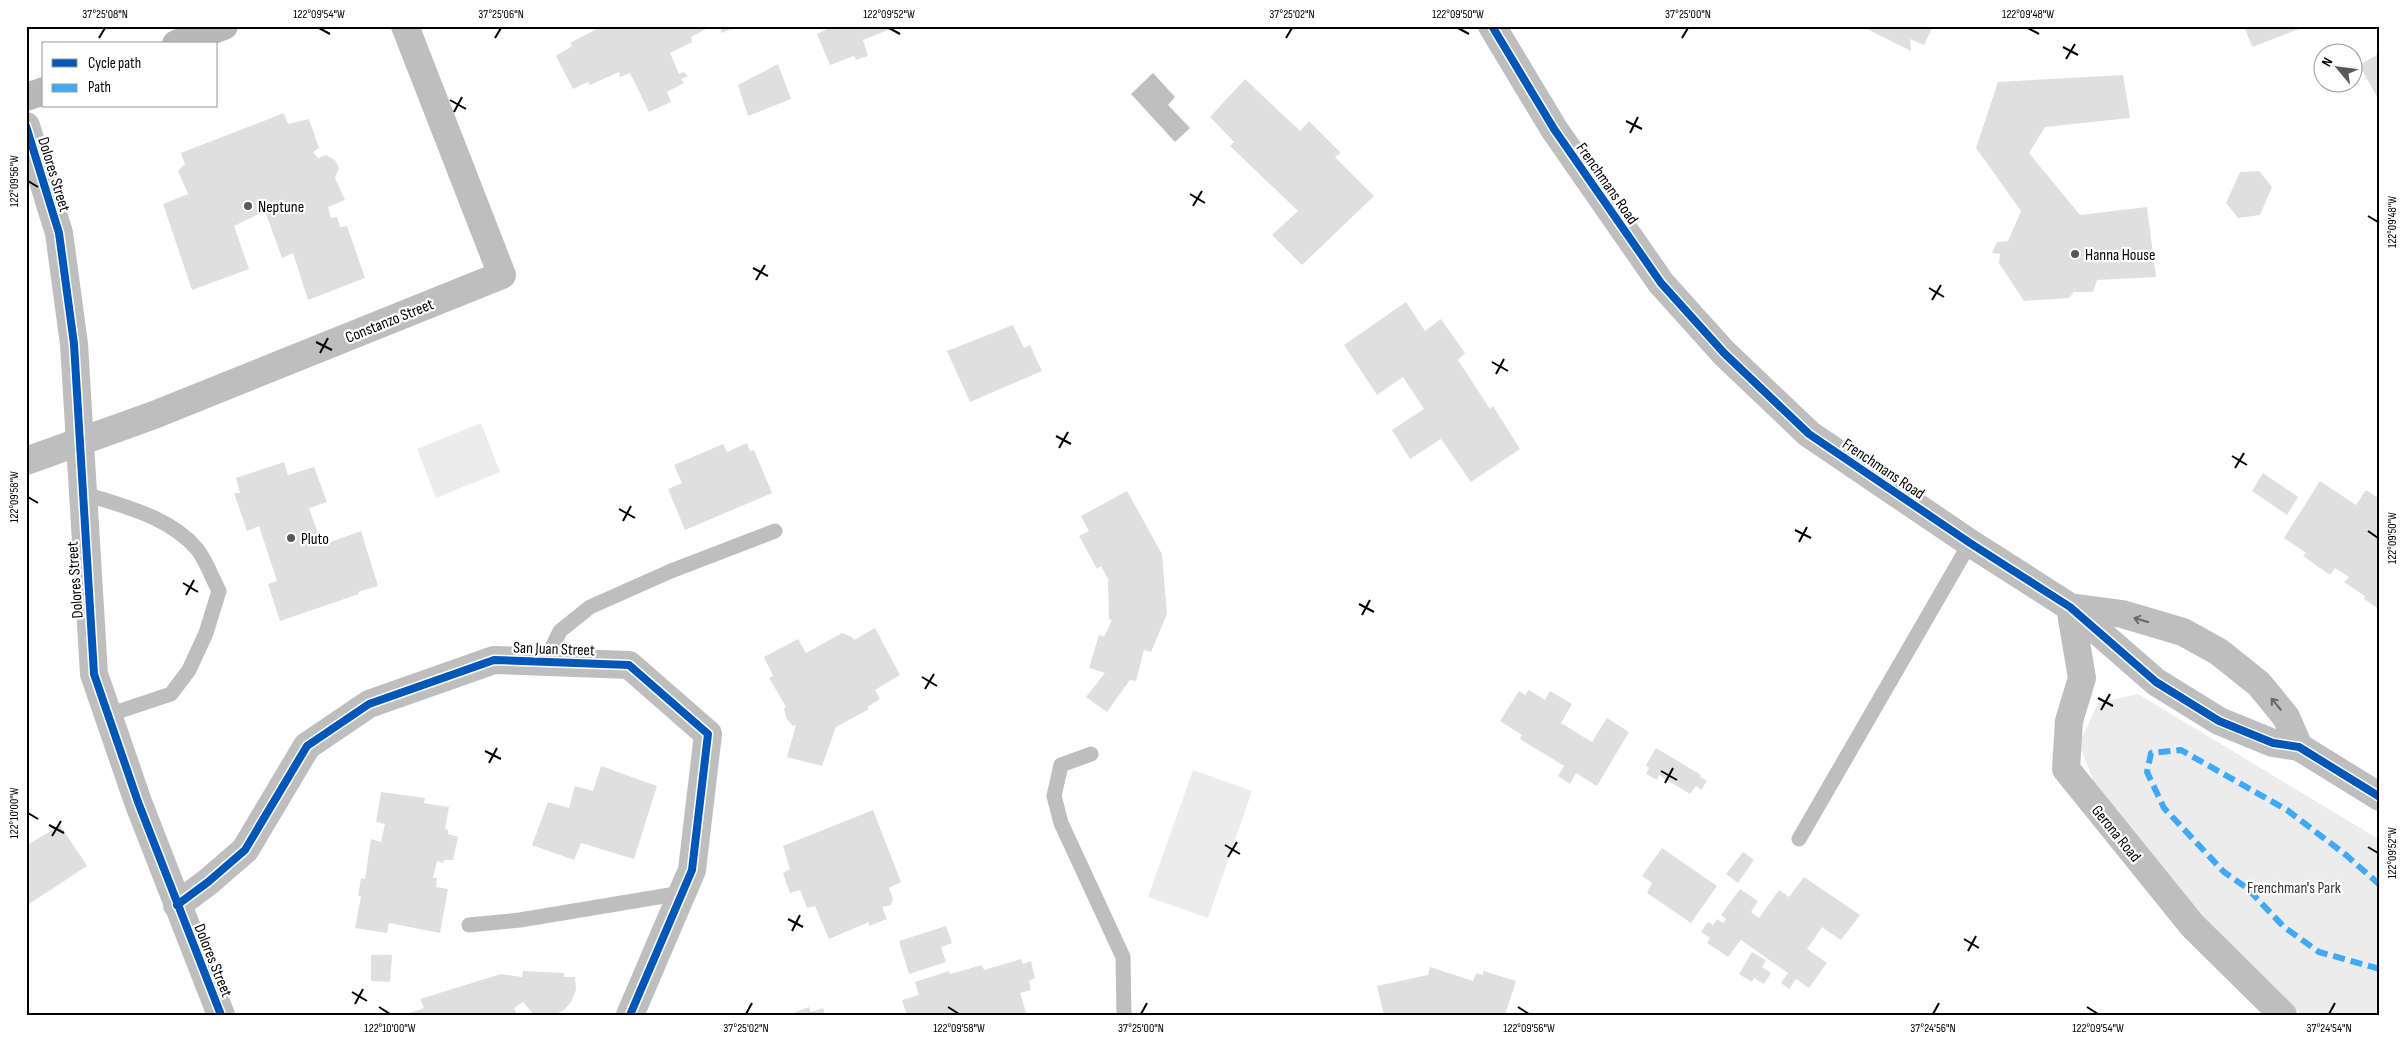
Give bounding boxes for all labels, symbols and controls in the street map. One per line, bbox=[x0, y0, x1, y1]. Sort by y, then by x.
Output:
text: 37°25'08"N bbox=[82, 7, 128, 22]
text: 122°09'54"W bbox=[293, 7, 345, 22]
text: 37°25'06"N bbox=[478, 7, 524, 22]
text: 122°09'52"W bbox=[863, 7, 915, 22]
text: 37°25'02"N bbox=[1269, 7, 1315, 22]
text: 122°09'50"W bbox=[1432, 7, 1484, 22]
text: 37°25'00"N bbox=[1665, 7, 1711, 22]
text: 122°09'48"W bbox=[2002, 7, 2054, 22]
legend bbox=[42, 42, 218, 108]
north arrow bbox=[2314, 42, 2364, 92]
text: Cycle path bbox=[88, 54, 141, 73]
text: N bbox=[2318, 55, 2336, 69]
text: Path bbox=[88, 78, 111, 97]
street label: Dolores Street bbox=[33, 135, 74, 214]
street label: Frenchmans Road bbox=[1572, 139, 1642, 228]
text: 122°09'56"W bbox=[7, 155, 22, 207]
text: 122°09'48"W bbox=[2385, 196, 2400, 248]
place label: Neptune bbox=[258, 198, 304, 217]
marker: Neptune bbox=[242, 200, 254, 212]
place label: Hanna House bbox=[2085, 246, 2155, 265]
marker: Hanna House bbox=[2069, 248, 2081, 260]
street label: Constanzo Street bbox=[343, 295, 436, 348]
street label: Frenchmans Road bbox=[1838, 435, 1928, 504]
text: 122°09'58"W bbox=[7, 471, 22, 523]
text: 122°09'50"W bbox=[2385, 512, 2400, 564]
place label: Pluto bbox=[301, 530, 329, 549]
marker: Pluto bbox=[285, 532, 297, 544]
street label: Dolores Street bbox=[63, 541, 88, 619]
one-way arrow bbox=[2133, 614, 2149, 624]
street label: San Juan Street bbox=[513, 639, 595, 660]
one-way arrow bbox=[2270, 698, 2281, 711]
text: 122°10'00"W bbox=[7, 787, 22, 839]
street label: Gerona Road bbox=[2087, 802, 2145, 866]
text: 122°09'52"W bbox=[2385, 827, 2400, 879]
park label: Frenchman's Park bbox=[2247, 879, 2341, 898]
street label: Dolores Street bbox=[189, 921, 236, 1000]
text: 122°10'00"W bbox=[364, 1021, 416, 1036]
text: 37°25'02"N bbox=[723, 1021, 769, 1036]
text: 122°09'58"W bbox=[933, 1021, 985, 1036]
text: 37°25'00"N bbox=[1118, 1021, 1164, 1036]
text: 122°09'56"W bbox=[1503, 1021, 1555, 1036]
text: 37°24'56"N bbox=[1910, 1021, 1956, 1036]
text: 122°09'54"W bbox=[2072, 1021, 2124, 1036]
text: 37°24'54"N bbox=[2306, 1021, 2352, 1036]

